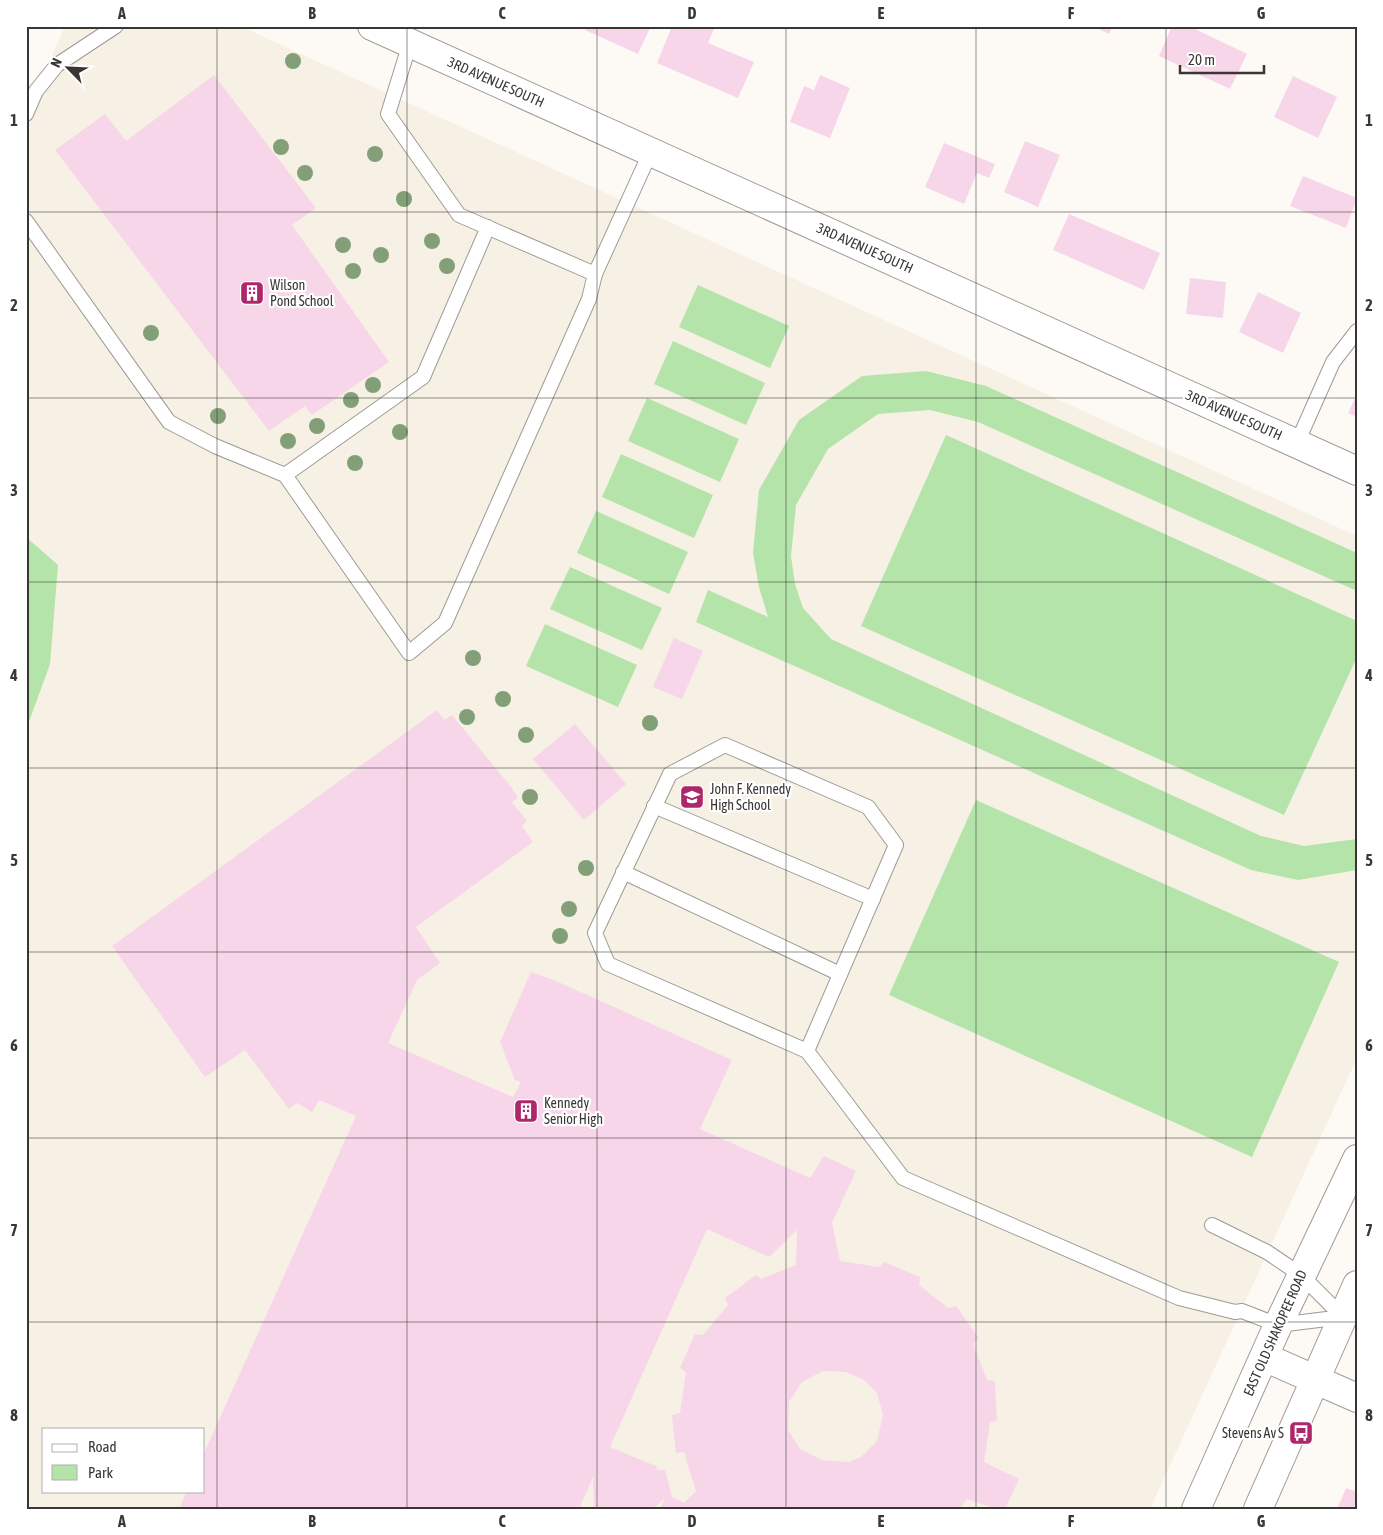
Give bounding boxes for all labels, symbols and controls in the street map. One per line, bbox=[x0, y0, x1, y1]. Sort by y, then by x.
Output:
text: A bbox=[117, 4, 126, 22]
text: B bbox=[308, 4, 316, 22]
text: C bbox=[498, 4, 506, 22]
text: D bbox=[688, 4, 697, 22]
text: E bbox=[878, 4, 885, 22]
text: F bbox=[1068, 4, 1075, 22]
text: G bbox=[1257, 4, 1266, 22]
north arrow bbox=[42, 42, 92, 92]
scale bar bbox=[1180, 42, 1264, 74]
text: 20 m bbox=[1188, 51, 1215, 68]
street label: 3RD AVENUE SOUTH bbox=[445, 54, 547, 110]
text: N bbox=[47, 56, 65, 70]
text: 1 bbox=[10, 111, 18, 129]
text: 1 bbox=[1365, 111, 1373, 129]
street label: 3RD AVENUE SOUTH bbox=[814, 220, 916, 276]
place label: Wilson Pond School bbox=[270, 277, 334, 309]
building icon: Wilson Pond School bbox=[239, 280, 265, 306]
text: 2 bbox=[10, 296, 18, 314]
text: 2 bbox=[1365, 296, 1373, 314]
street label: 3RD AVENUE SOUTH bbox=[1183, 387, 1285, 443]
text: 3 bbox=[10, 481, 18, 499]
text: 3 bbox=[1365, 481, 1373, 499]
text: 4 bbox=[9, 666, 18, 684]
text: 4 bbox=[1364, 666, 1373, 684]
place label: John F. Kennedy High School bbox=[710, 781, 791, 813]
school or university icon: John F. Kennedy High School bbox=[679, 784, 705, 810]
text: 5 bbox=[10, 851, 18, 869]
text: 5 bbox=[1365, 851, 1373, 869]
text: 6 bbox=[10, 1036, 18, 1054]
text: 6 bbox=[1365, 1036, 1373, 1054]
place label: Kennedy Senior High bbox=[544, 1095, 603, 1127]
building icon: Kennedy Senior High bbox=[513, 1098, 539, 1124]
text: 7 bbox=[10, 1221, 18, 1239]
text: 7 bbox=[1365, 1221, 1373, 1239]
street label: EAST OLD SHAKOPEE ROAD bbox=[1240, 1267, 1310, 1398]
text: 8 bbox=[10, 1406, 18, 1424]
text: 8 bbox=[1365, 1406, 1373, 1424]
bus stop icon: Stevens Av S bbox=[1288, 1420, 1314, 1446]
place label: Stevens Av S bbox=[1222, 1425, 1284, 1441]
legend bbox=[42, 1428, 205, 1492]
text: Road bbox=[88, 1438, 117, 1455]
text: Park bbox=[88, 1464, 113, 1481]
text: A bbox=[117, 1512, 126, 1530]
text: B bbox=[308, 1512, 316, 1530]
text: C bbox=[498, 1512, 506, 1530]
text: D bbox=[688, 1512, 697, 1530]
text: E bbox=[878, 1512, 885, 1530]
text: F bbox=[1068, 1512, 1075, 1530]
text: G bbox=[1257, 1512, 1266, 1530]

